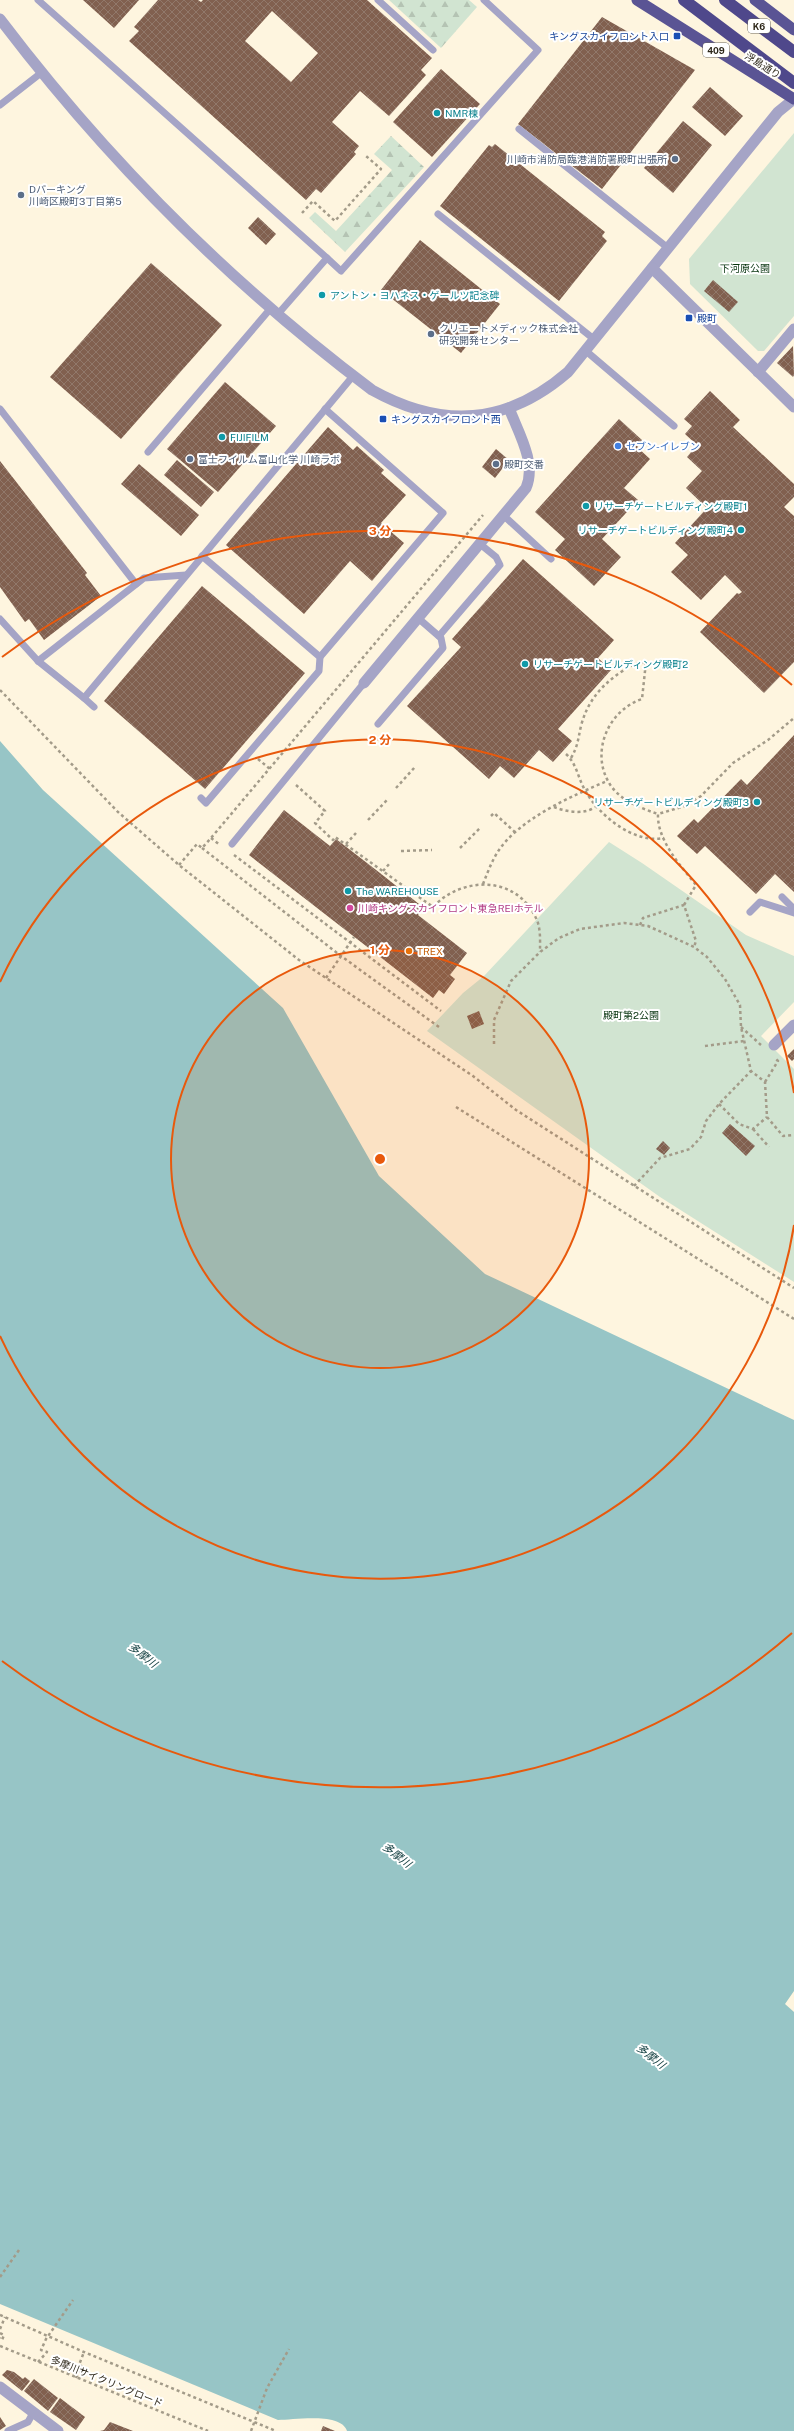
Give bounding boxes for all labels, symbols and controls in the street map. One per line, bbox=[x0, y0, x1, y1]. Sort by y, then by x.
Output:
road number: K6 bbox=[748, 19, 770, 33]
place label: キングスカイフロント入口 bbox=[549, 30, 669, 42]
marker: キングスカイフロント入口 bbox=[672, 31, 682, 41]
road number: 409 bbox=[703, 43, 729, 57]
street label: 浮島通り bbox=[743, 49, 783, 81]
place label: NMR棟 bbox=[445, 107, 478, 119]
marker: NMR棟 bbox=[432, 108, 442, 118]
place label: 川崎市消防局臨港消防署殿町出張所 bbox=[507, 153, 667, 165]
marker: 川崎市消防局臨港消防署殿町出張所 bbox=[670, 154, 680, 164]
place label: Dパーキング 川崎区殿町3丁目第5 bbox=[29, 183, 122, 207]
marker: Dパーキング 川崎区殿町3丁目第5 bbox=[16, 190, 26, 200]
park label: 下河原公園 bbox=[720, 262, 770, 274]
place label: アントン・ヨハネス・ゲールツ記念碑 bbox=[330, 289, 500, 301]
marker: アントン・ヨハネス・ゲールツ記念碑 bbox=[317, 290, 327, 300]
place label: 殿町 bbox=[697, 312, 717, 324]
marker: 殿町 bbox=[684, 313, 694, 323]
place label: クリエートメディック株式会社 研究開発センター bbox=[439, 322, 578, 346]
marker: クリエートメディック株式会社 研究開発センター bbox=[426, 329, 436, 339]
place label: キングスカイフロント西 bbox=[391, 413, 501, 425]
marker: キングスカイフロント西 bbox=[378, 414, 388, 424]
place label: FIJIFILM bbox=[230, 431, 269, 443]
marker: FIJIFILM bbox=[217, 432, 227, 442]
place label: セブン-イレブン bbox=[626, 440, 700, 452]
marker: セブン-イレブン bbox=[613, 441, 623, 451]
place label: 富士フイルム富山化学 川崎ラボ bbox=[198, 453, 340, 465]
marker: 富士フイルム富山化学 川崎ラボ bbox=[185, 454, 195, 464]
place label: 殿町交番 bbox=[504, 458, 544, 470]
marker: 殿町交番 bbox=[491, 459, 501, 469]
place label: リサーチゲートビルディング殿町1 bbox=[594, 500, 747, 512]
marker: リサーチゲートビルディング殿町1 bbox=[581, 501, 591, 511]
text: 3 分 bbox=[369, 524, 391, 538]
place label: リサーチゲートビルディング殿町4 bbox=[577, 524, 733, 536]
marker: リサーチゲートビルディング殿町4 bbox=[736, 525, 746, 535]
place label: リサーチゲートビルディング殿町2 bbox=[533, 658, 688, 670]
marker: リサーチゲートビルディング殿町2 bbox=[520, 659, 530, 669]
text: 2 分 bbox=[369, 733, 391, 747]
place label: リサーチゲートビルディング殿町3 bbox=[593, 796, 749, 808]
marker: リサーチゲートビルディング殿町3 bbox=[752, 797, 762, 807]
place label: The WAREHOUSE bbox=[356, 885, 439, 897]
marker: The WAREHOUSE bbox=[343, 886, 353, 896]
place label: 川崎キングスカイフロント東急REIホテル bbox=[358, 902, 544, 914]
marker: 川崎キングスカイフロント東急REIホテル bbox=[345, 903, 355, 913]
text: 1 分 bbox=[370, 943, 390, 957]
place label: TREX bbox=[417, 945, 443, 957]
marker: TREX bbox=[404, 946, 414, 956]
park label: 殿町第2公園 bbox=[603, 1009, 659, 1021]
centre of rings bbox=[373, 1152, 387, 1166]
water label: 多摩川 bbox=[126, 1640, 160, 1671]
water label: 多摩川 bbox=[380, 1840, 414, 1871]
water label: 多摩川 bbox=[634, 2041, 668, 2072]
street label: 多摩川サイクリングロード bbox=[49, 2353, 165, 2409]

